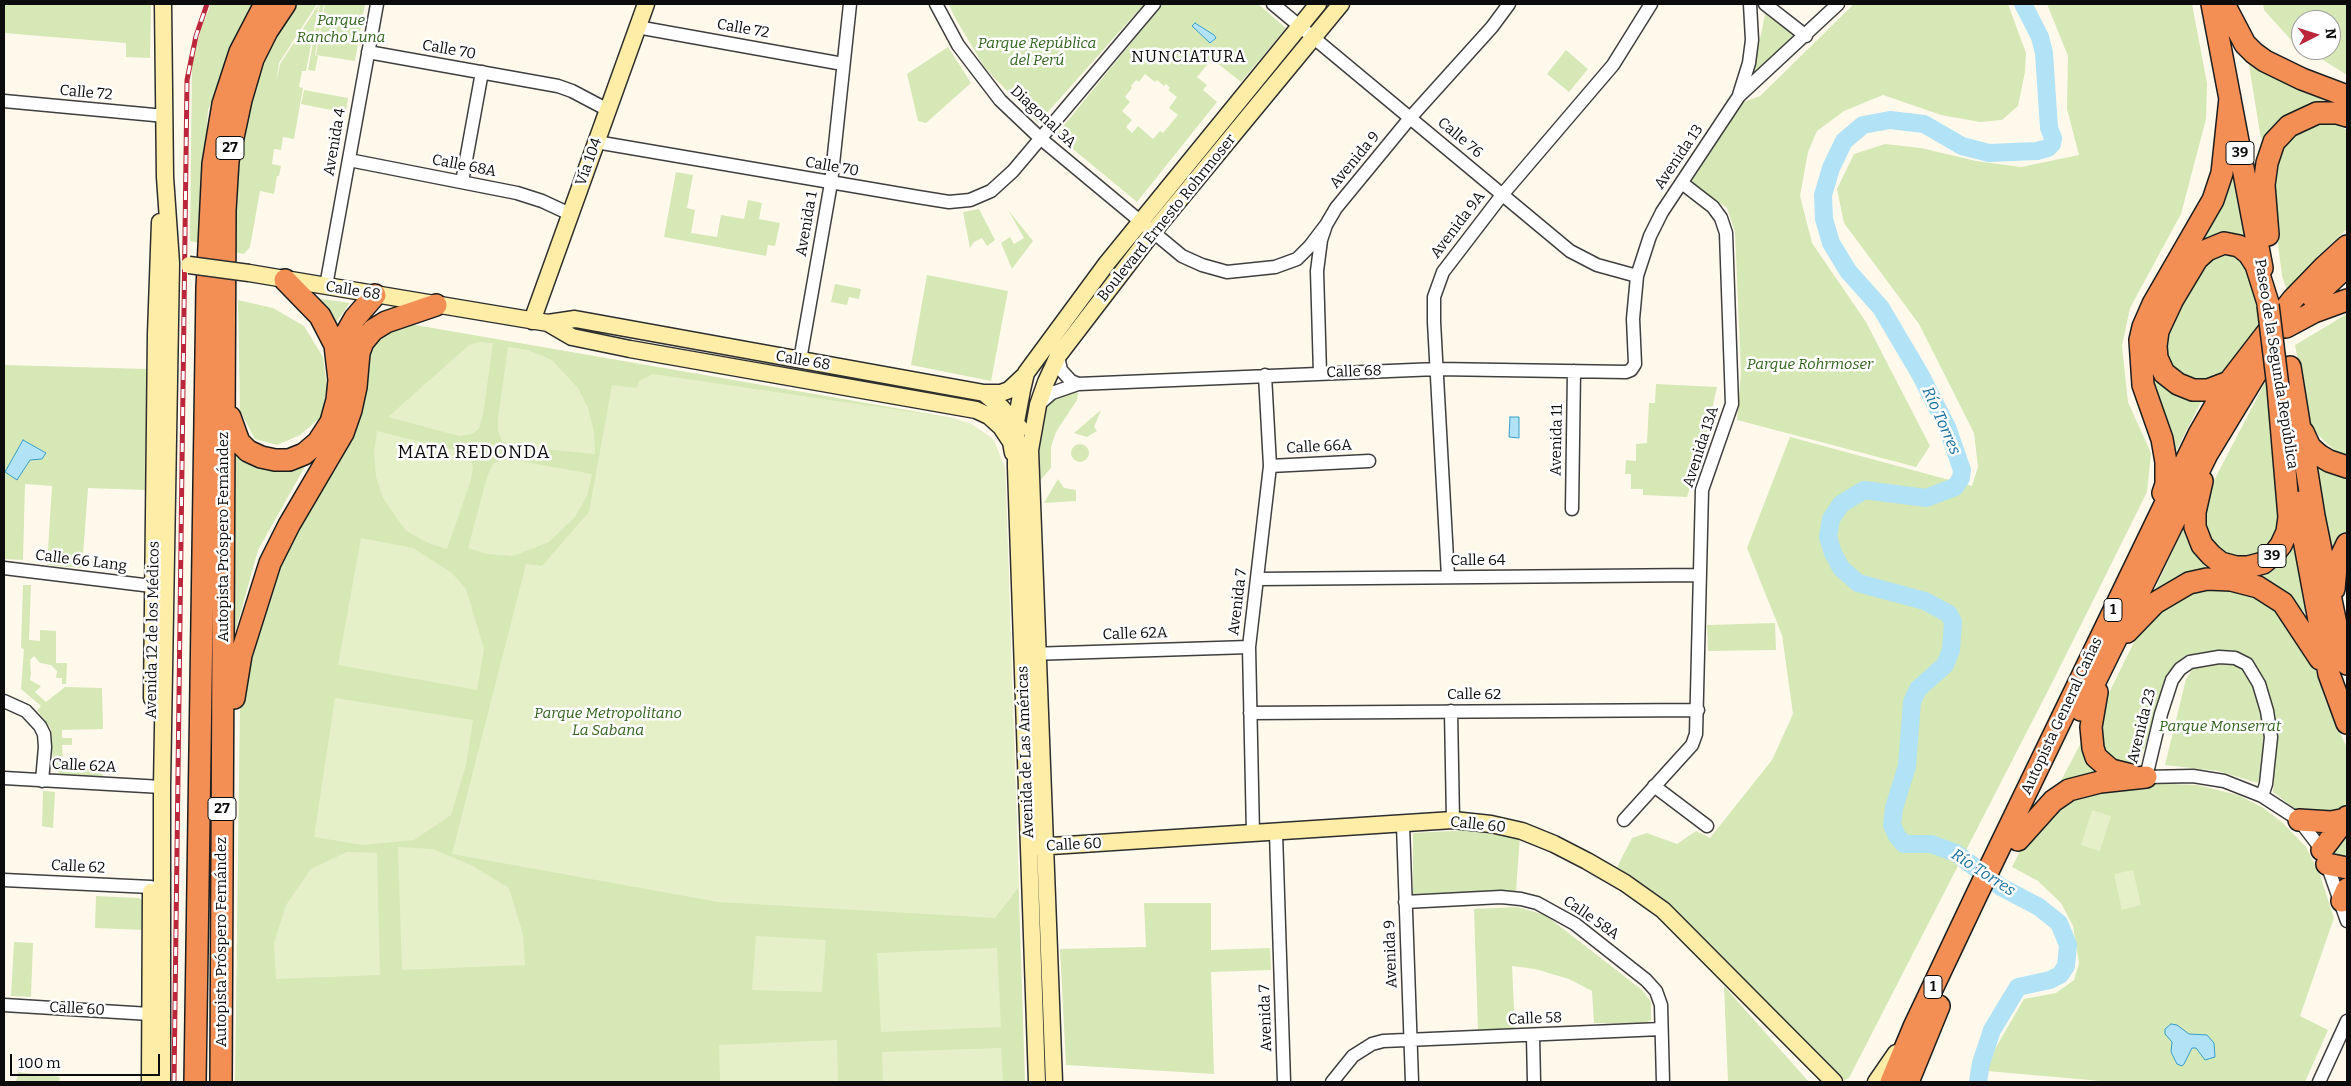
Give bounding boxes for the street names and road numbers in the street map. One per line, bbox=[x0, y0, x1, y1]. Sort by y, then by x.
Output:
street label: Calle 72 bbox=[715, 16, 771, 42]
street label: Calle 70 bbox=[421, 36, 477, 64]
street label: Calle 72 bbox=[59, 82, 113, 104]
street label: Diagonal 3A bbox=[1006, 82, 1080, 152]
street label: Avenida 4 bbox=[320, 107, 350, 177]
street label: Calle 76 bbox=[1434, 114, 1486, 162]
street label: Avenida 13 bbox=[1651, 121, 1707, 193]
street label: Avenida 9 bbox=[1326, 128, 1384, 192]
street label: Boulevard Ernesto Rohrmoser bbox=[1094, 131, 1240, 305]
road number: 27 bbox=[216, 136, 244, 160]
street label: Vía 104 bbox=[572, 136, 606, 188]
road number: 39 bbox=[2226, 142, 2254, 164]
street label: Calle 68A bbox=[430, 151, 498, 181]
street label: Calle 70 bbox=[804, 153, 860, 181]
street label: Avenida 9A bbox=[1427, 188, 1489, 262]
street label: Avenida 1 bbox=[792, 190, 822, 258]
street label: Paseo de la Segunda República bbox=[2250, 258, 2302, 470]
street label: Calle 68 bbox=[324, 278, 382, 304]
street label: Calle 68 bbox=[774, 347, 832, 375]
street label: Calle 68 bbox=[1326, 362, 1382, 382]
street label: Avenida 11 bbox=[1547, 404, 1567, 476]
street label: Avenida 13A bbox=[1679, 404, 1723, 490]
street label: Autopista Próspero Fernández bbox=[215, 432, 233, 642]
street label: Calle 66A bbox=[1286, 436, 1352, 458]
street label: Avenida 12 de los Médicos bbox=[142, 541, 164, 719]
road number: 39 bbox=[2258, 544, 2286, 568]
street label: Calle 66 Lang bbox=[34, 546, 128, 576]
street label: Calle 64 bbox=[1450, 552, 1506, 570]
street label: Avenida 7 bbox=[1225, 568, 1251, 636]
road number: 1 bbox=[2104, 598, 2122, 622]
street label: Calle 62A bbox=[1102, 624, 1168, 644]
street label: Autopista General Cañas bbox=[2018, 635, 2106, 797]
street label: Avenida de Las Américas bbox=[1014, 665, 1038, 839]
street label: Calle 62 bbox=[1447, 686, 1501, 704]
street label: Avenida 23 bbox=[2124, 687, 2160, 765]
street label: Calle 62A bbox=[51, 755, 117, 777]
road number: 27 bbox=[208, 798, 236, 821]
street label: Calle 60 bbox=[1449, 813, 1507, 837]
street label: Calle 60 bbox=[1046, 835, 1102, 855]
street label: Autopista Próspero Fernández bbox=[213, 837, 231, 1047]
street label: Calle 62 bbox=[50, 857, 106, 877]
street label: Calle 58A bbox=[1559, 892, 1623, 944]
street label: Avenida 9 bbox=[1381, 920, 1401, 988]
road number: 1 bbox=[1924, 976, 1942, 999]
street label: Avenida 7 bbox=[1256, 984, 1276, 1052]
street label: Calle 60 bbox=[49, 999, 105, 1019]
street label: Calle 58 bbox=[1507, 1009, 1563, 1029]

